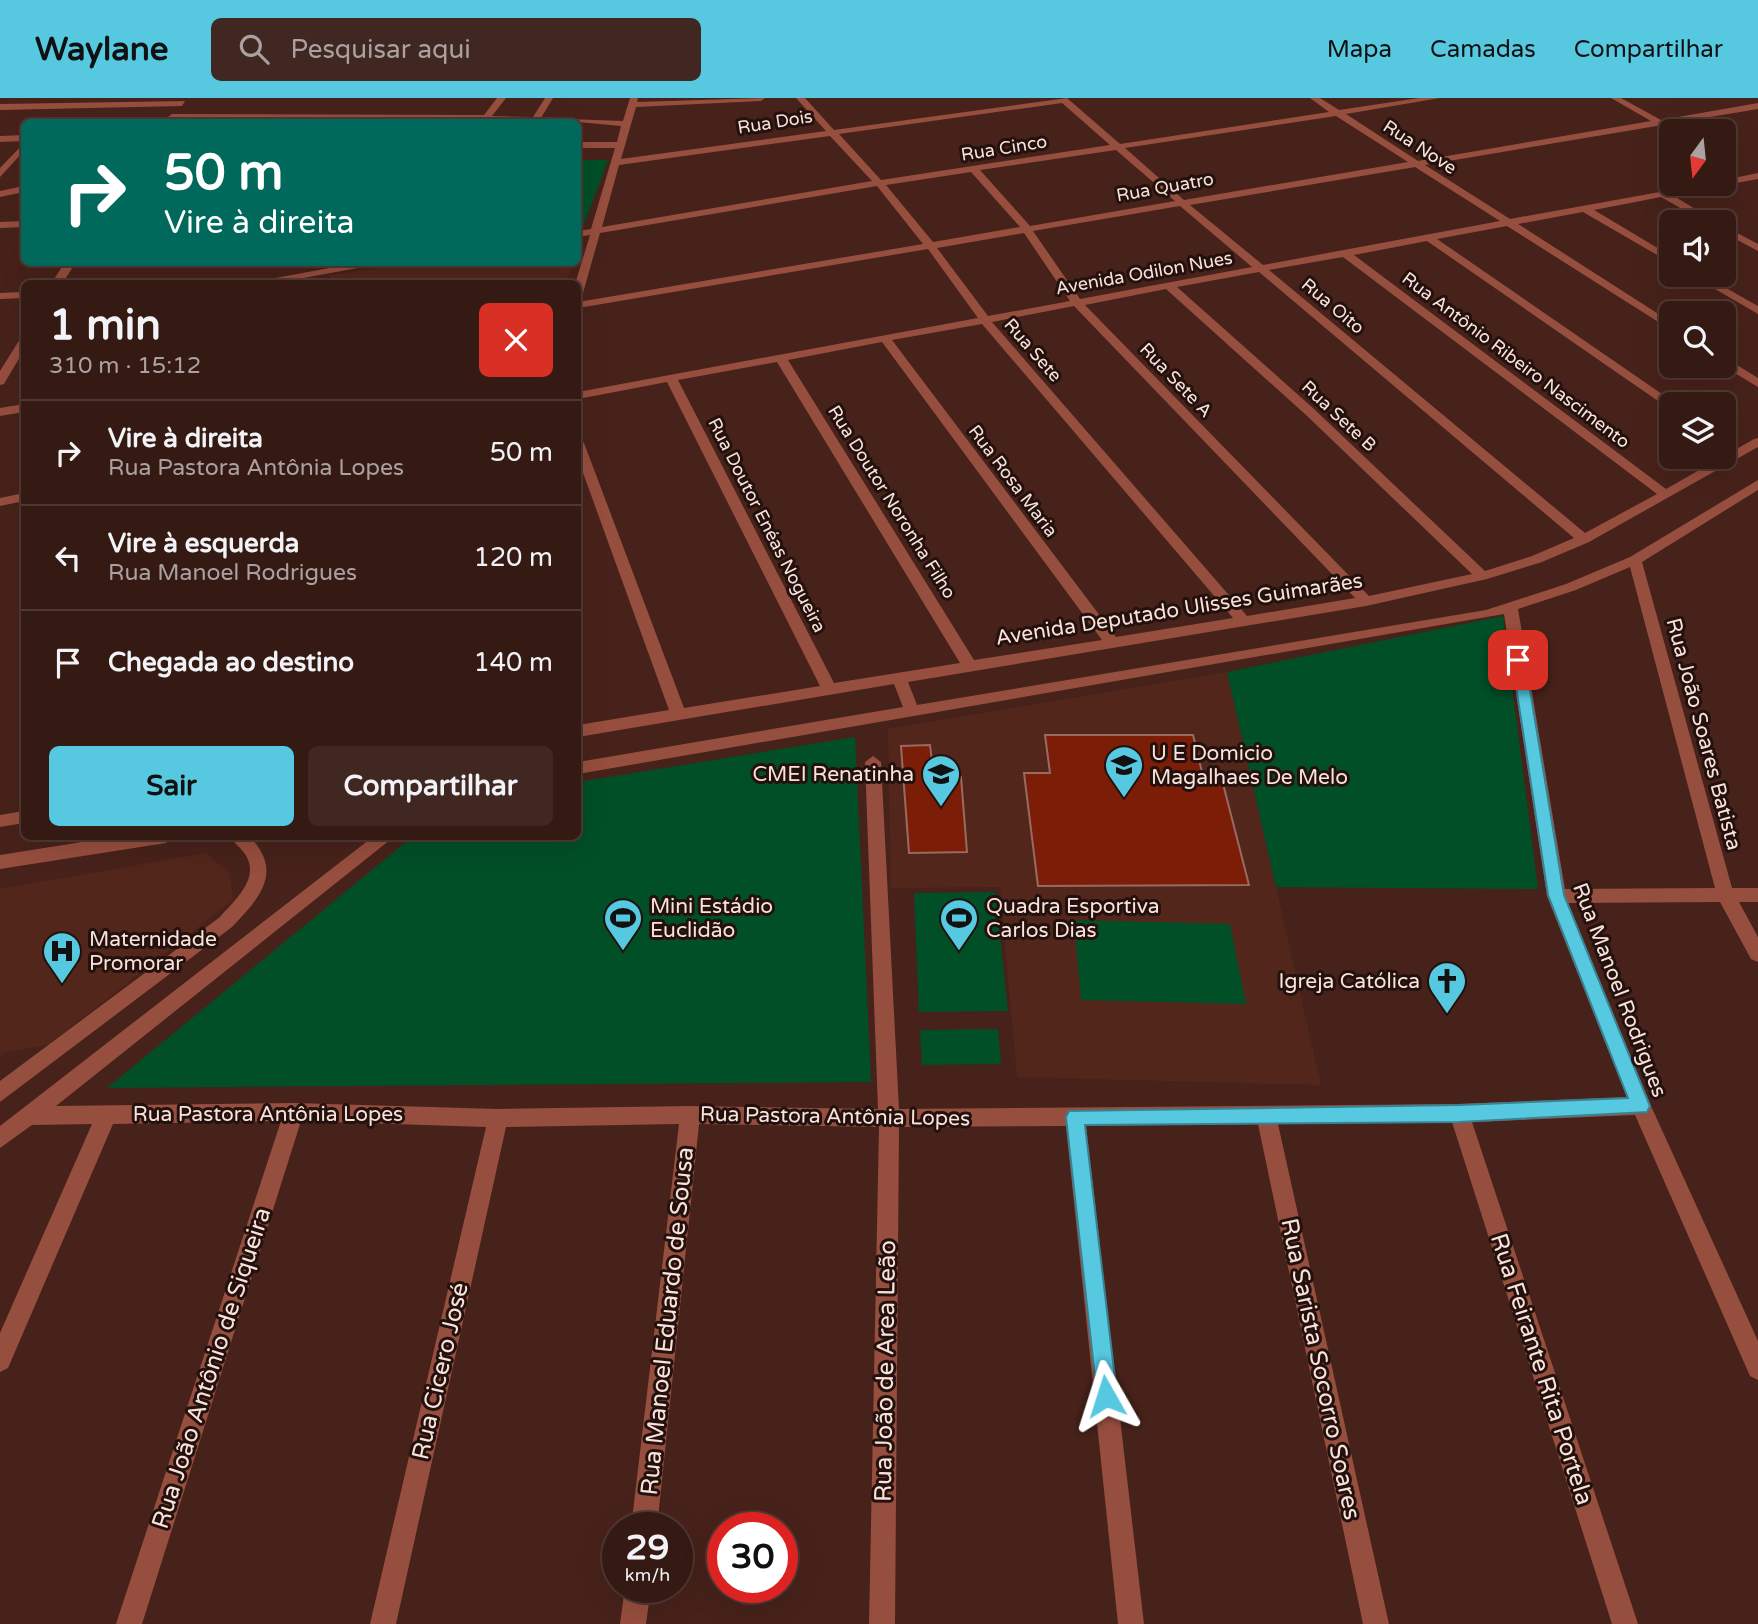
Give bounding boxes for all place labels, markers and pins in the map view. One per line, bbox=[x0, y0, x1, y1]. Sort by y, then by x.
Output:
pin bbox=[1488, 630, 1548, 690]
place label: U E Domicio Magalhaes De Melo bbox=[1151, 741, 1348, 790]
school or university icon: U E Domicio Magalhaes De Melo bbox=[1103, 744, 1145, 799]
school or university icon: CMEI Renatinha bbox=[920, 753, 962, 808]
place label: CMEI Renatinha bbox=[752, 762, 914, 787]
place label: Mini Estádio Euclidão bbox=[650, 894, 773, 943]
place label: Quadra Esportiva Carlos Dias bbox=[986, 894, 1160, 943]
sports icon: Mini Estádio Euclidão bbox=[602, 897, 644, 952]
sports icon: Quadra Esportiva Carlos Dias bbox=[938, 897, 980, 952]
place label: Maternidade Promorar bbox=[89, 927, 217, 976]
hospital icon: Maternidade Promorar bbox=[41, 930, 83, 985]
church icon: Igreja Católica bbox=[1426, 960, 1468, 1015]
place label: Igreja Católica bbox=[1279, 969, 1420, 994]

